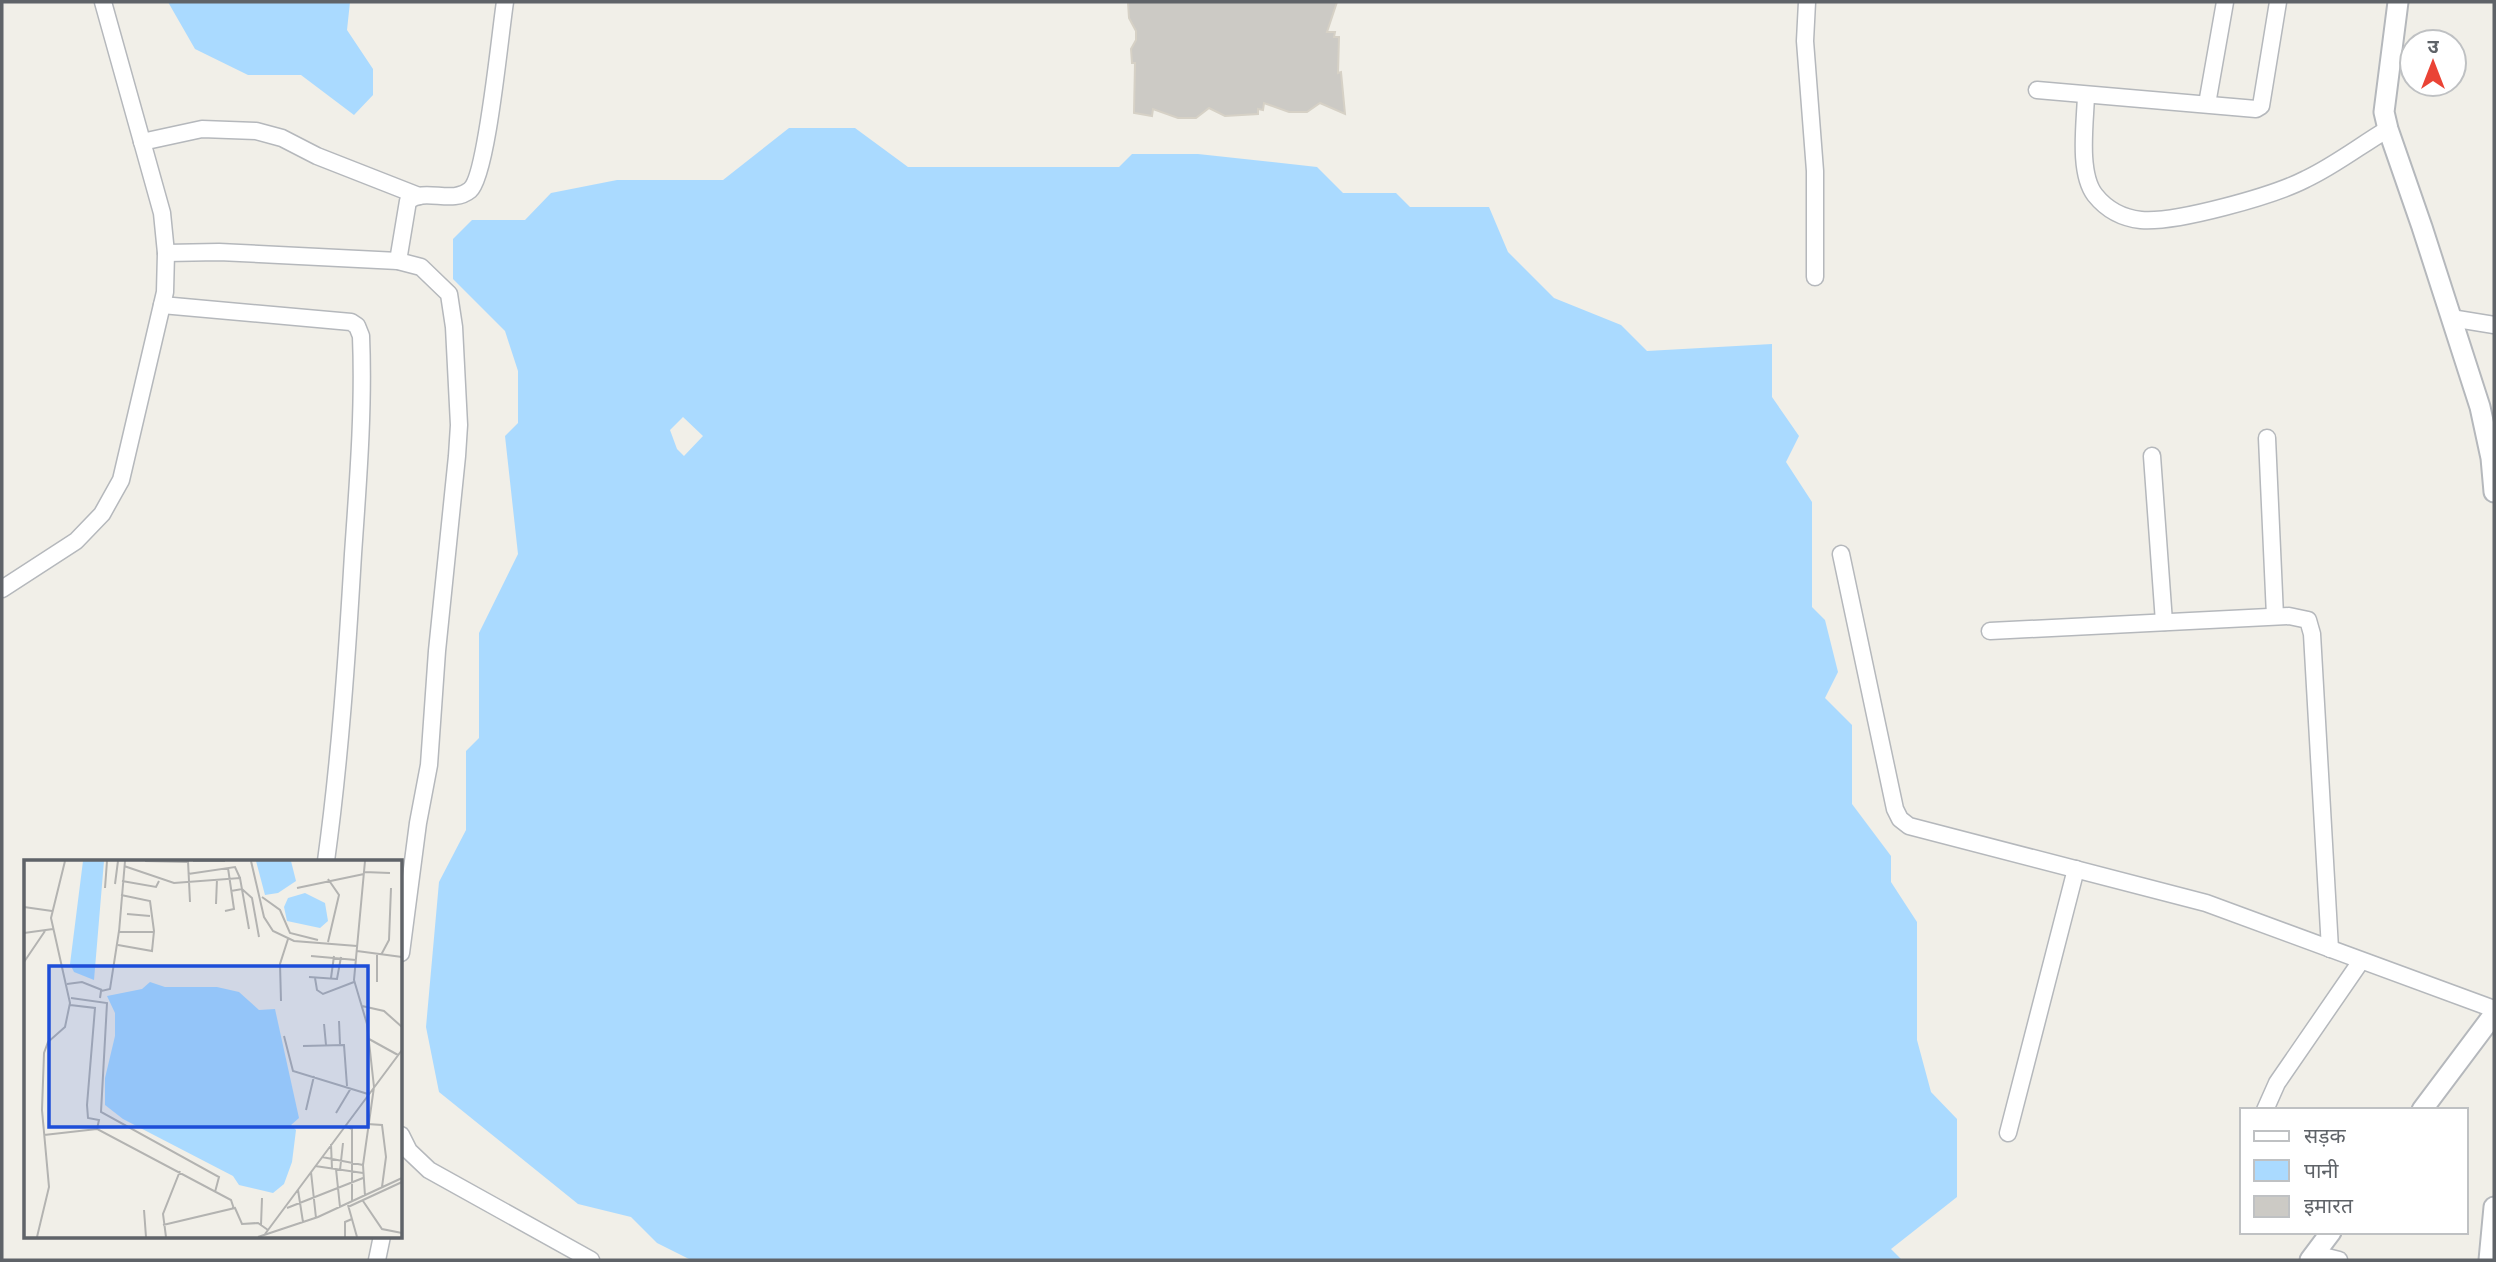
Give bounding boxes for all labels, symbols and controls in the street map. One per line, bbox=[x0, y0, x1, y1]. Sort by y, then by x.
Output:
north arrow bbox=[2398, 28, 2468, 98]
text: उ bbox=[2427, 36, 2439, 57]
inset map bbox=[24, 860, 402, 1238]
legend bbox=[2240, 1108, 2468, 1234]
text: सड़क bbox=[2304, 1124, 2346, 1147]
text: पानी bbox=[2304, 1159, 2339, 1182]
text: इमारत bbox=[2304, 1194, 2354, 1217]

